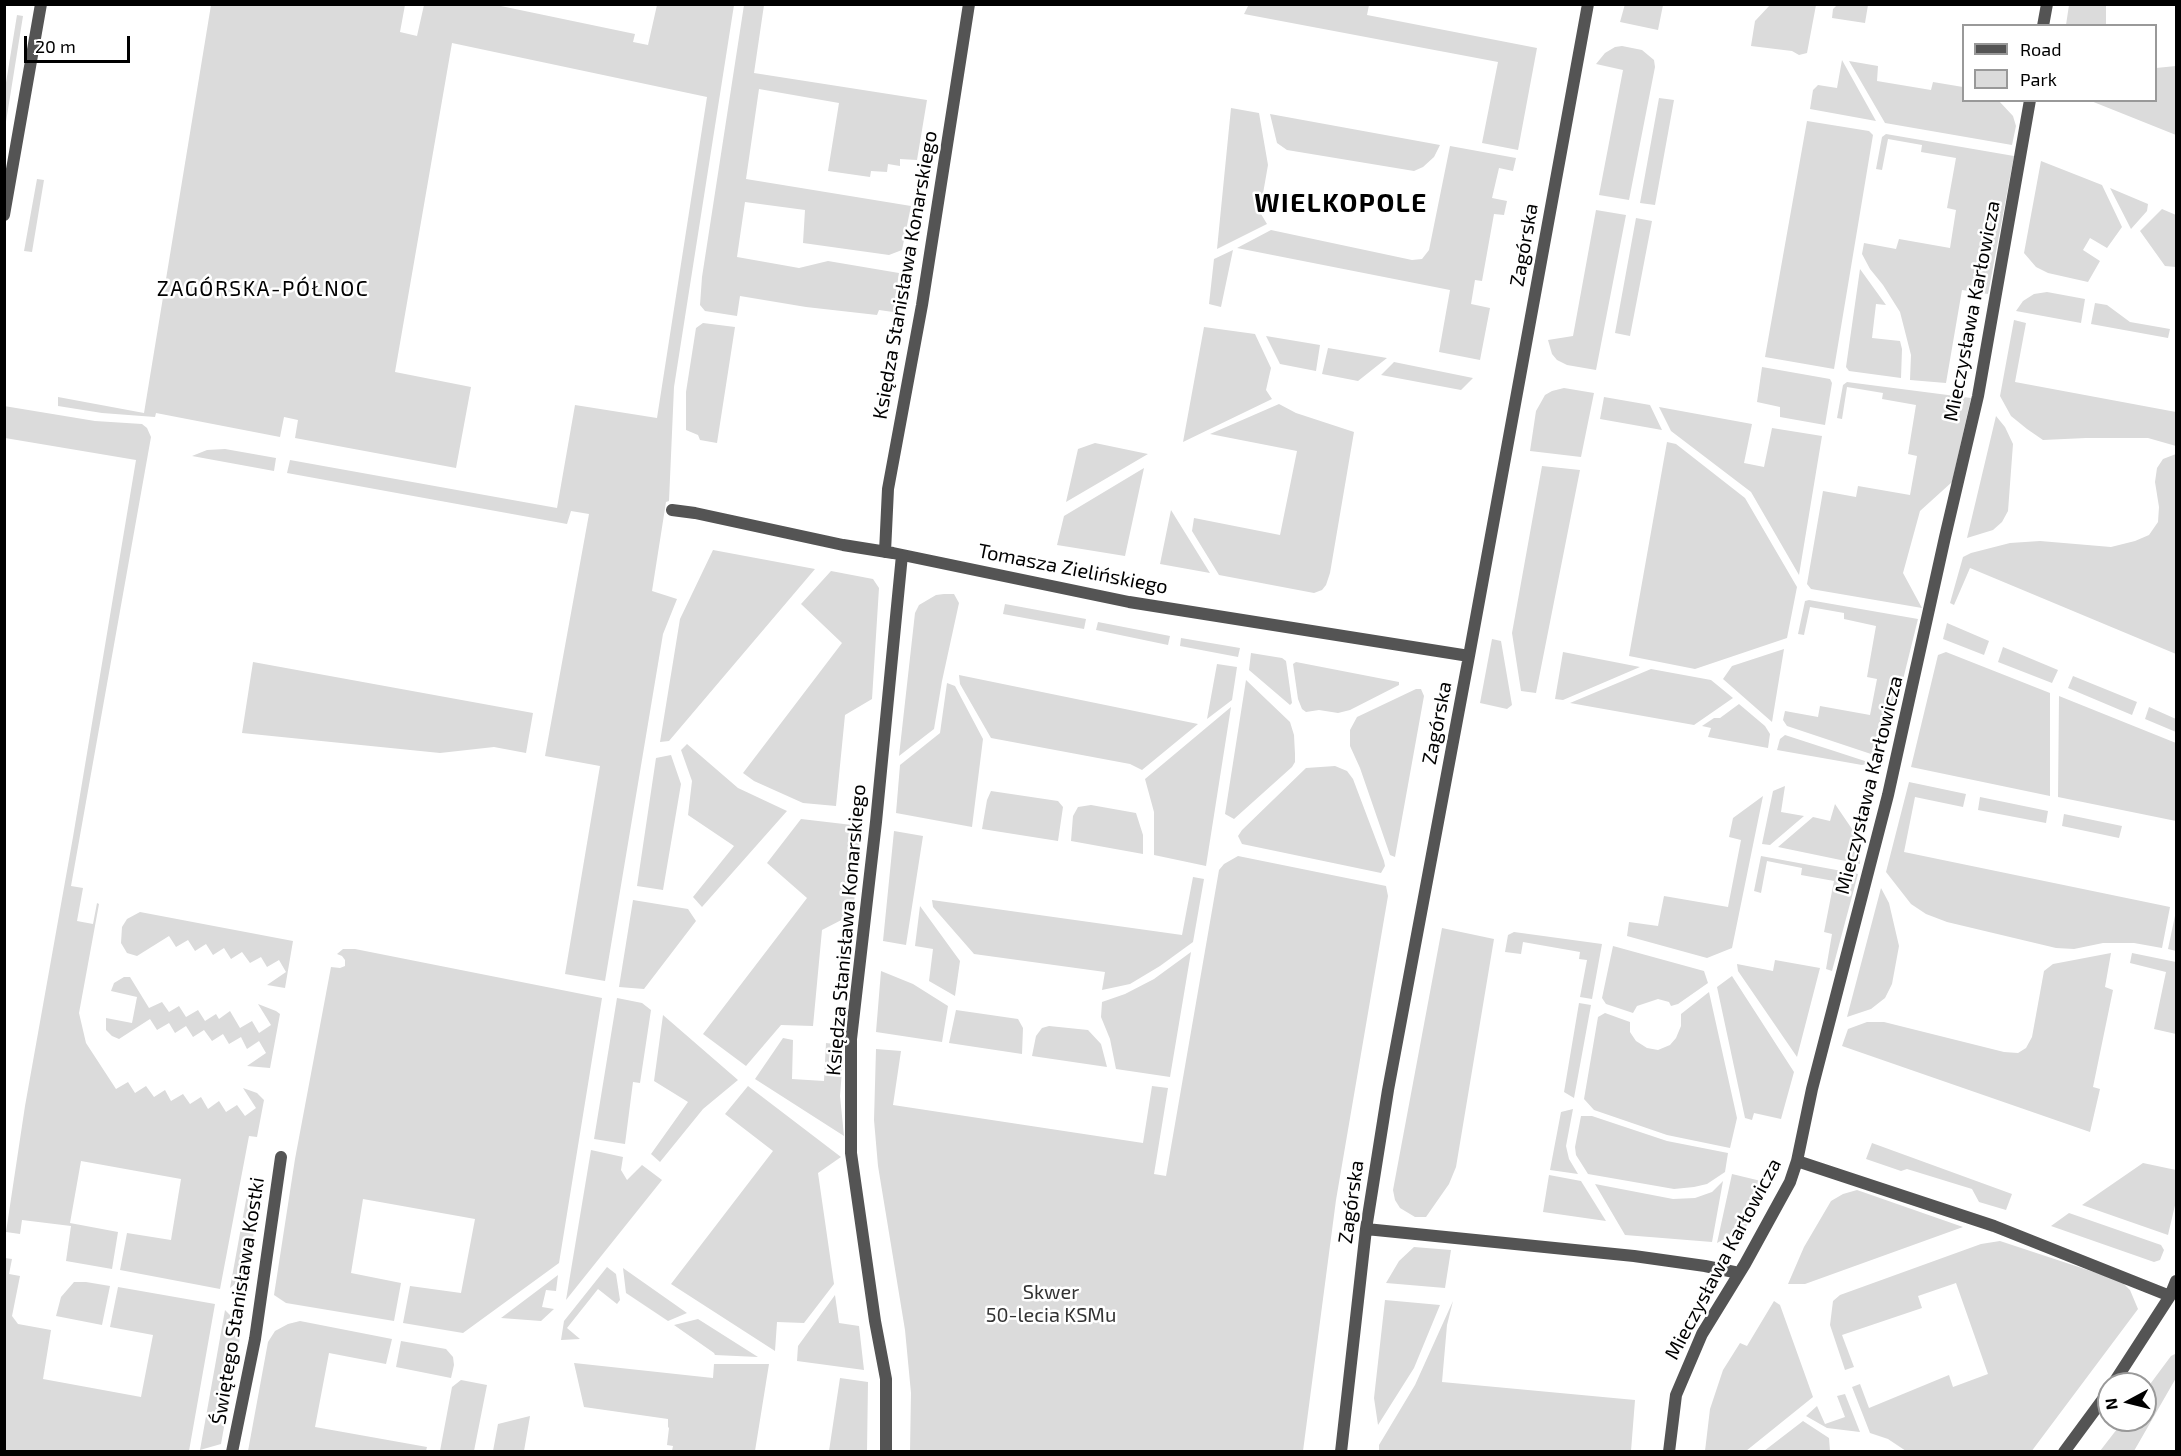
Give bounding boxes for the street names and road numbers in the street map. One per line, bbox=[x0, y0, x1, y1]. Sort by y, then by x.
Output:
street label: Księdza Stanisława Konarskiego bbox=[868, 129, 942, 421]
street label: Mieczysława Karłowicza bbox=[1939, 199, 2005, 423]
street label: Zagórska bbox=[1505, 202, 1543, 288]
street label: Tomasza Zielińskiego bbox=[976, 539, 1170, 599]
street label: Mieczysława Karłowicza bbox=[1830, 673, 1908, 897]
street label: Zagórska bbox=[1417, 679, 1457, 767]
street label: Księdza Stanisława Konarskiego bbox=[821, 783, 871, 1077]
street label: Mieczysława Karłowicza bbox=[1660, 1154, 1786, 1364]
street label: Zagórska bbox=[1333, 1159, 1369, 1245]
street label: Świętego Stanisława Kostki bbox=[207, 1176, 269, 1426]

